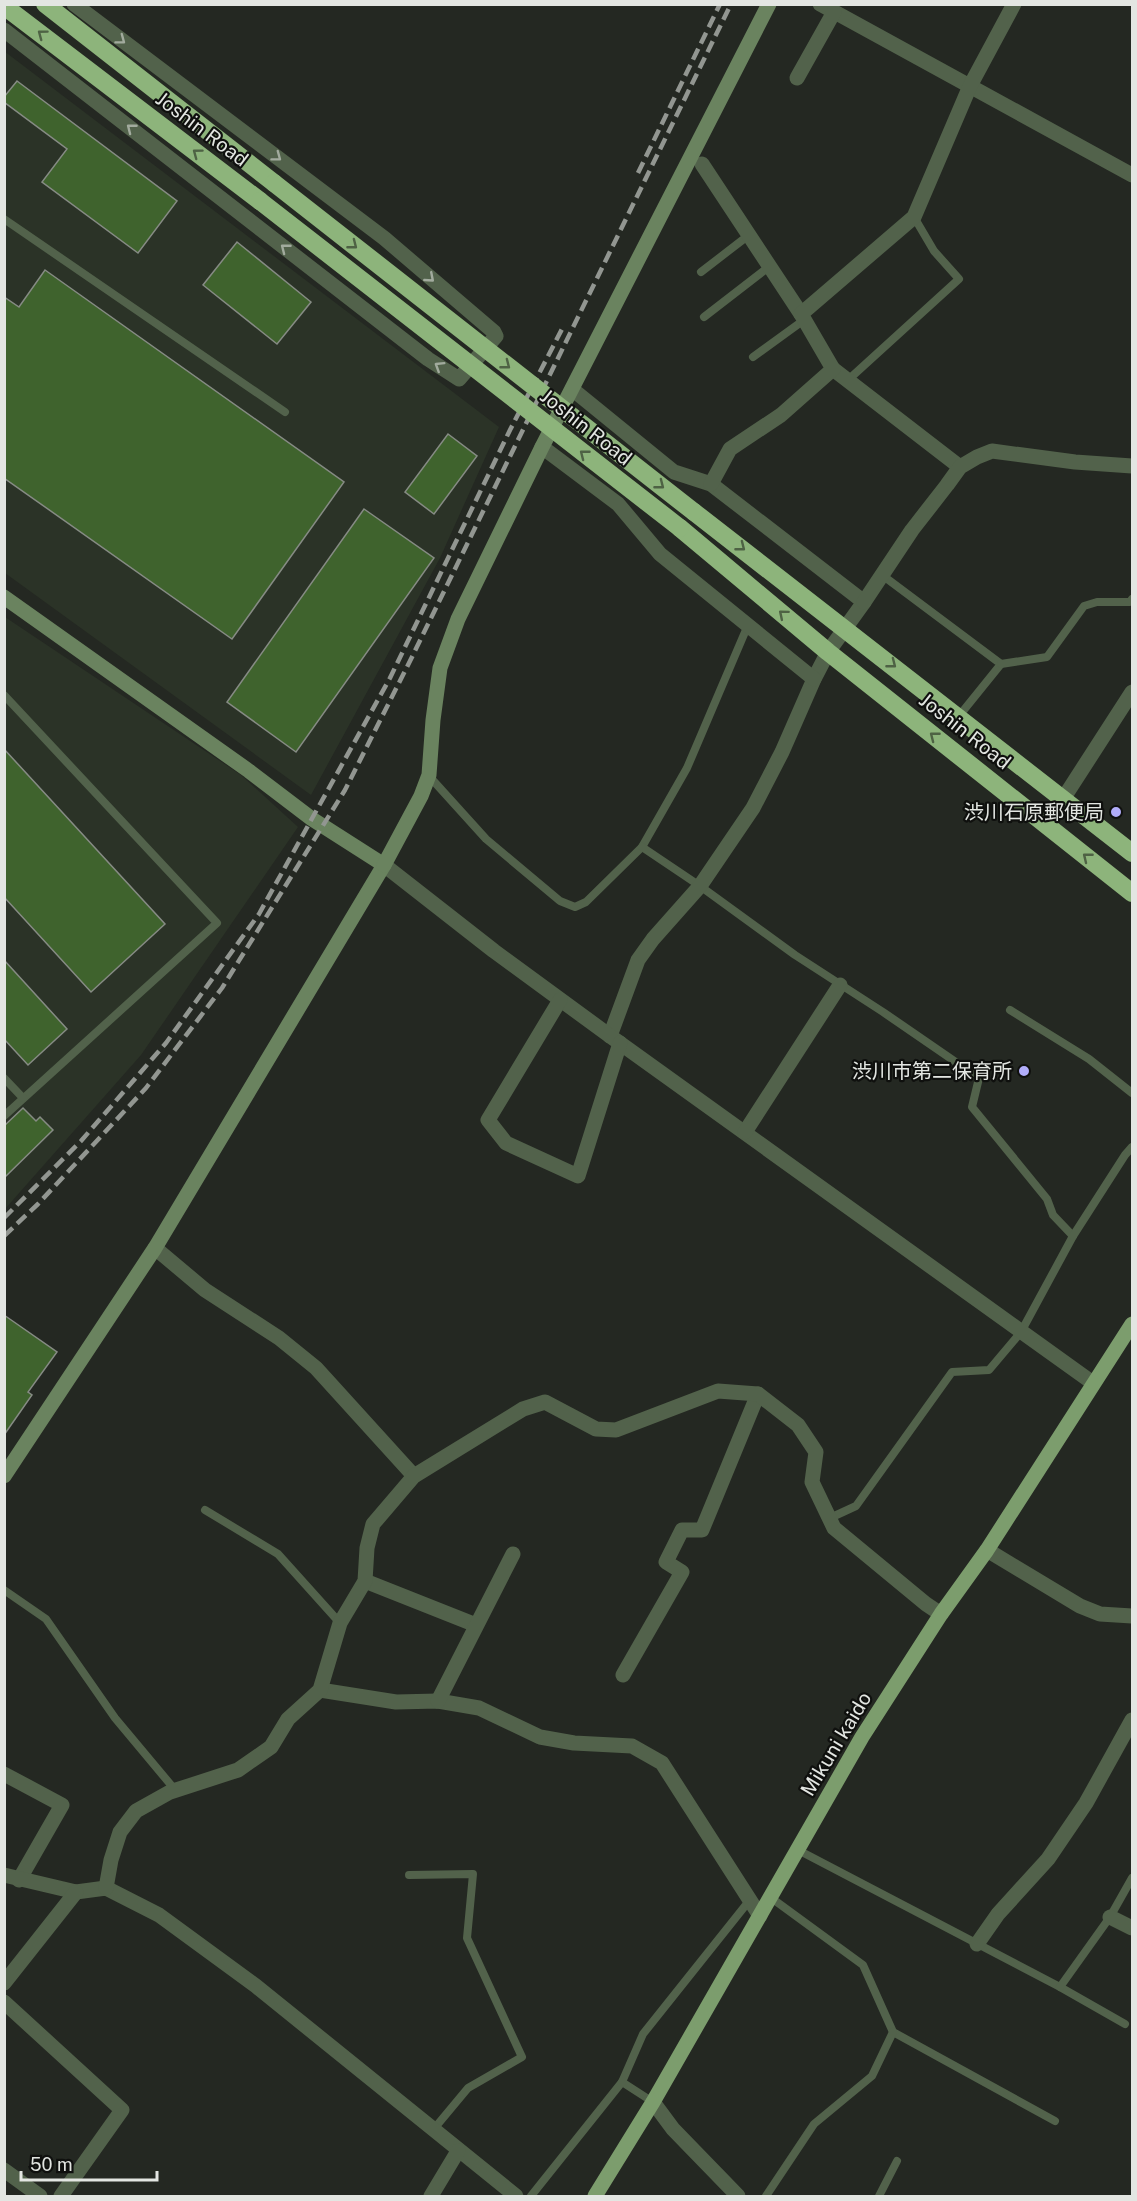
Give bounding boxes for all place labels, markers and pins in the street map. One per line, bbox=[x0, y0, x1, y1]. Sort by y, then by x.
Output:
place label: 渋川石原郵便局 bbox=[964, 800, 1104, 824]
marker: 渋川石原郵便局 bbox=[1109, 805, 1123, 819]
place label: 渋川市第二保育所 bbox=[852, 1059, 1012, 1083]
marker: 渋川市第二保育所 bbox=[1017, 1064, 1031, 1078]

